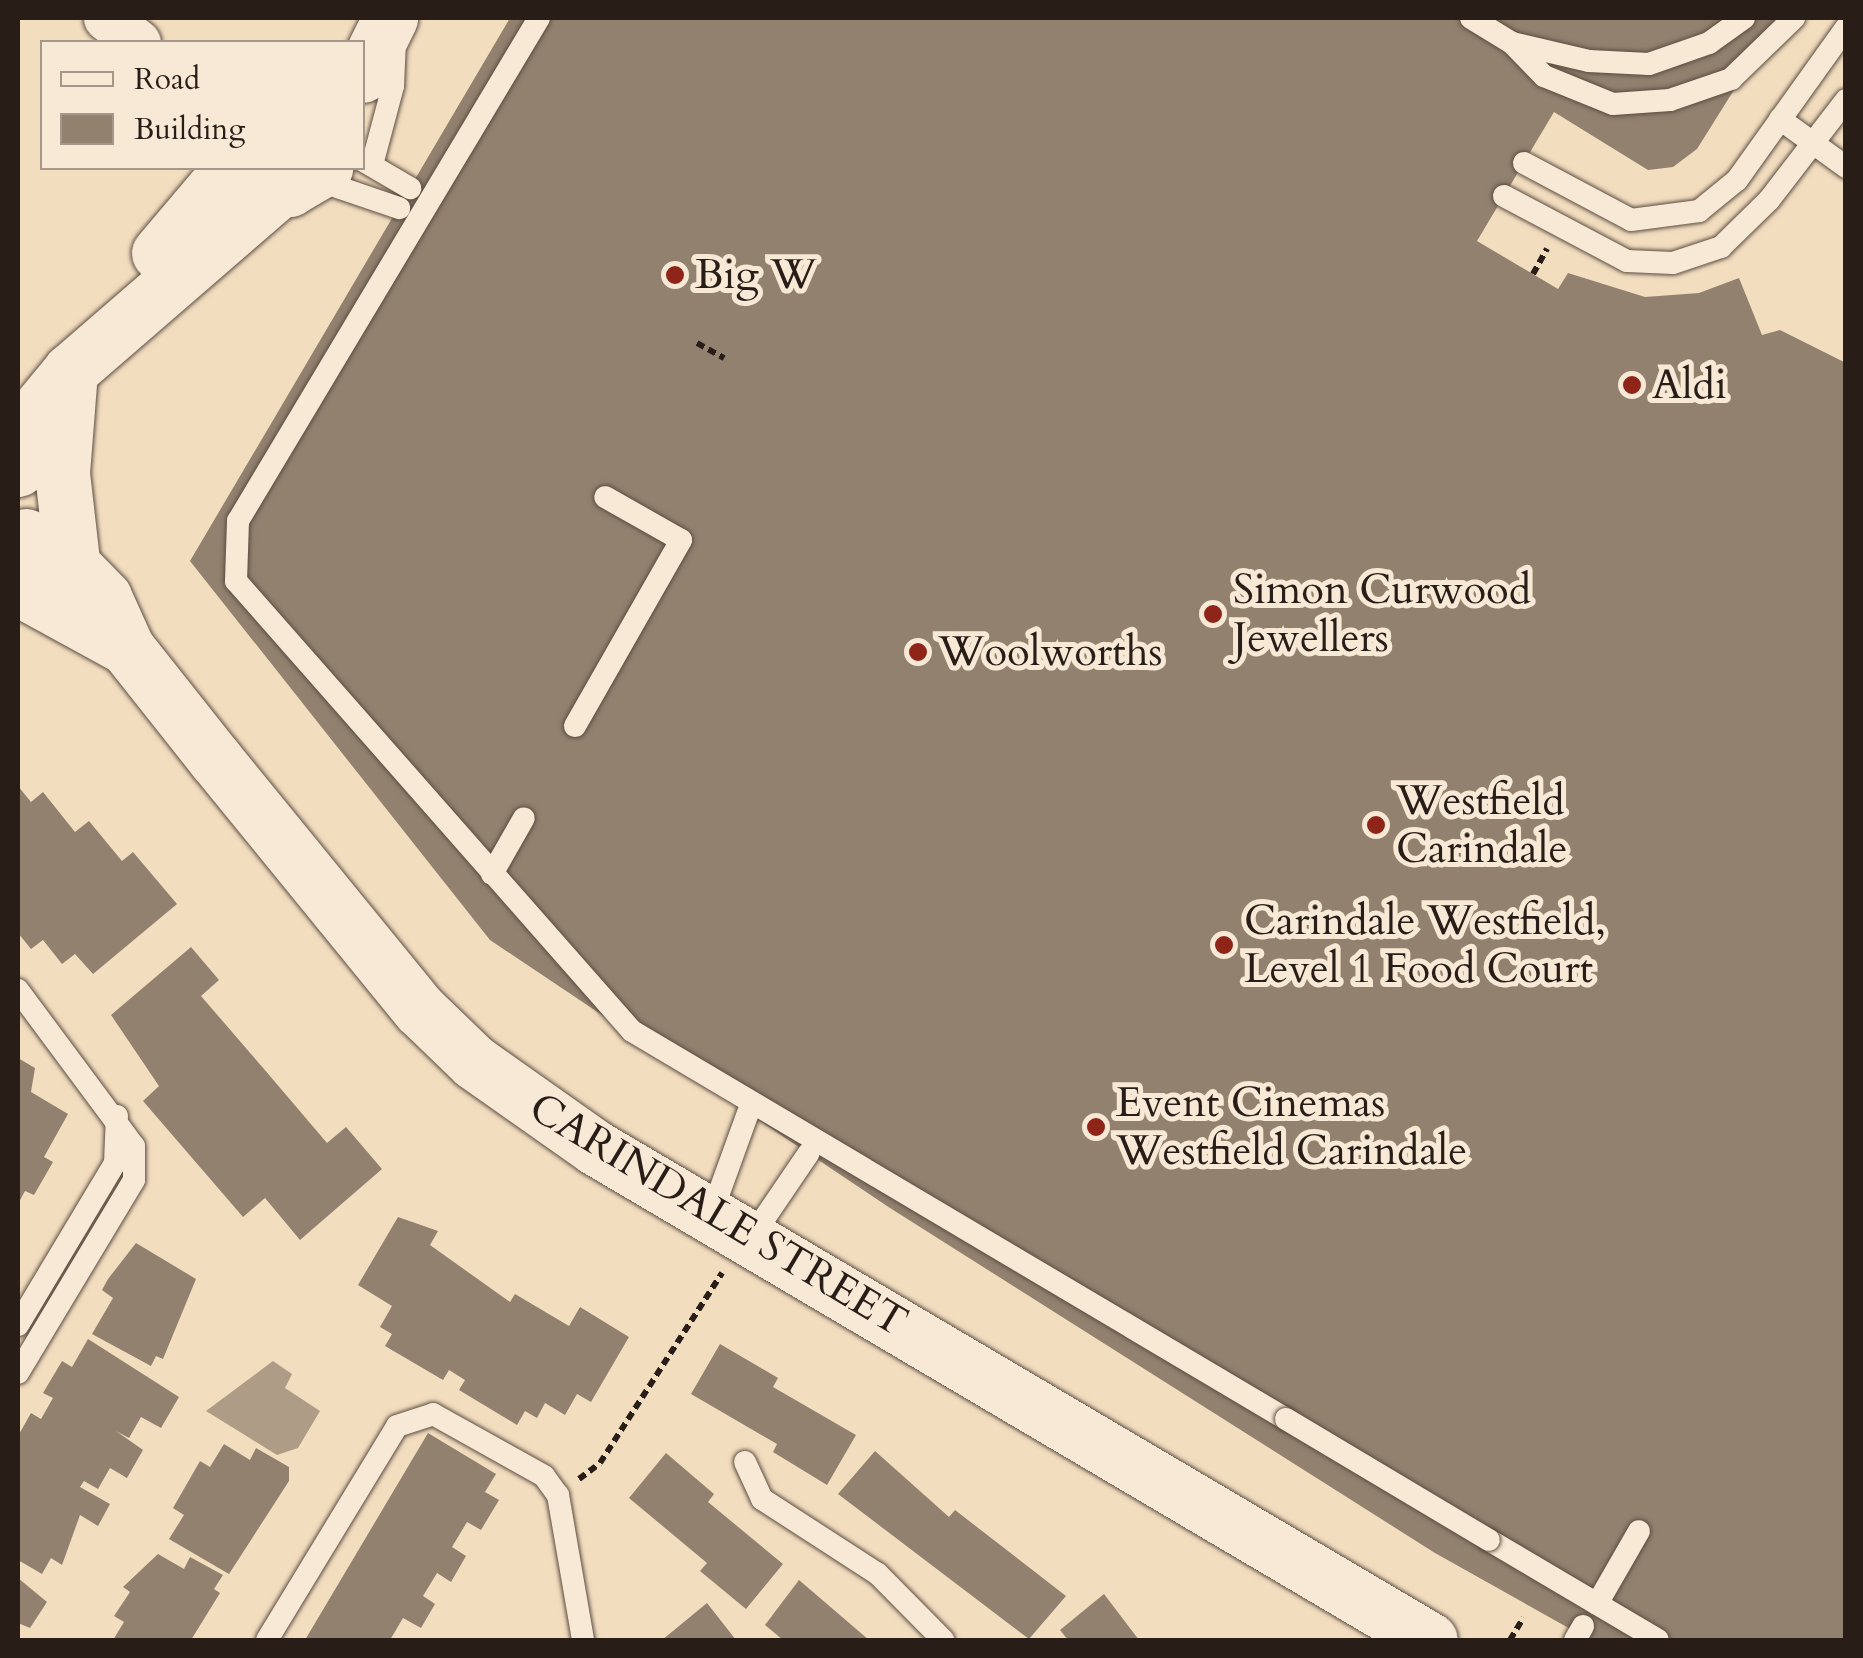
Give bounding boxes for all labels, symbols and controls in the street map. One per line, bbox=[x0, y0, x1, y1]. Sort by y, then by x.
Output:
legend bbox=[40, 40, 365, 170]
text: Road bbox=[134, 59, 200, 100]
text: Building bbox=[134, 109, 245, 150]
place label: Big W bbox=[695, 250, 817, 300]
marker: Big W bbox=[664, 264, 686, 286]
place label: Aldi bbox=[1652, 360, 1727, 410]
marker: Aldi bbox=[1621, 374, 1643, 396]
place label: Simon Curwood Jewellers bbox=[1233, 565, 1531, 664]
marker: Simon Curwood Jewellers bbox=[1202, 603, 1224, 625]
place label: Woolworths bbox=[938, 627, 1163, 677]
marker: Woolworths bbox=[907, 641, 929, 663]
place label: Westfield Carindale bbox=[1396, 776, 1568, 874]
marker: Westfield Carindale bbox=[1365, 814, 1387, 836]
place label: Carindale Westfield, Level 1 Food Court bbox=[1244, 896, 1606, 994]
marker: Carindale Westfield, Level 1 Food Court bbox=[1213, 934, 1235, 956]
place label: Event Cinemas Westfield Carindale bbox=[1116, 1078, 1467, 1176]
street label: CARINDALE STREET bbox=[520, 1082, 916, 1348]
marker: Event Cinemas Westfield Carindale bbox=[1085, 1116, 1107, 1138]

